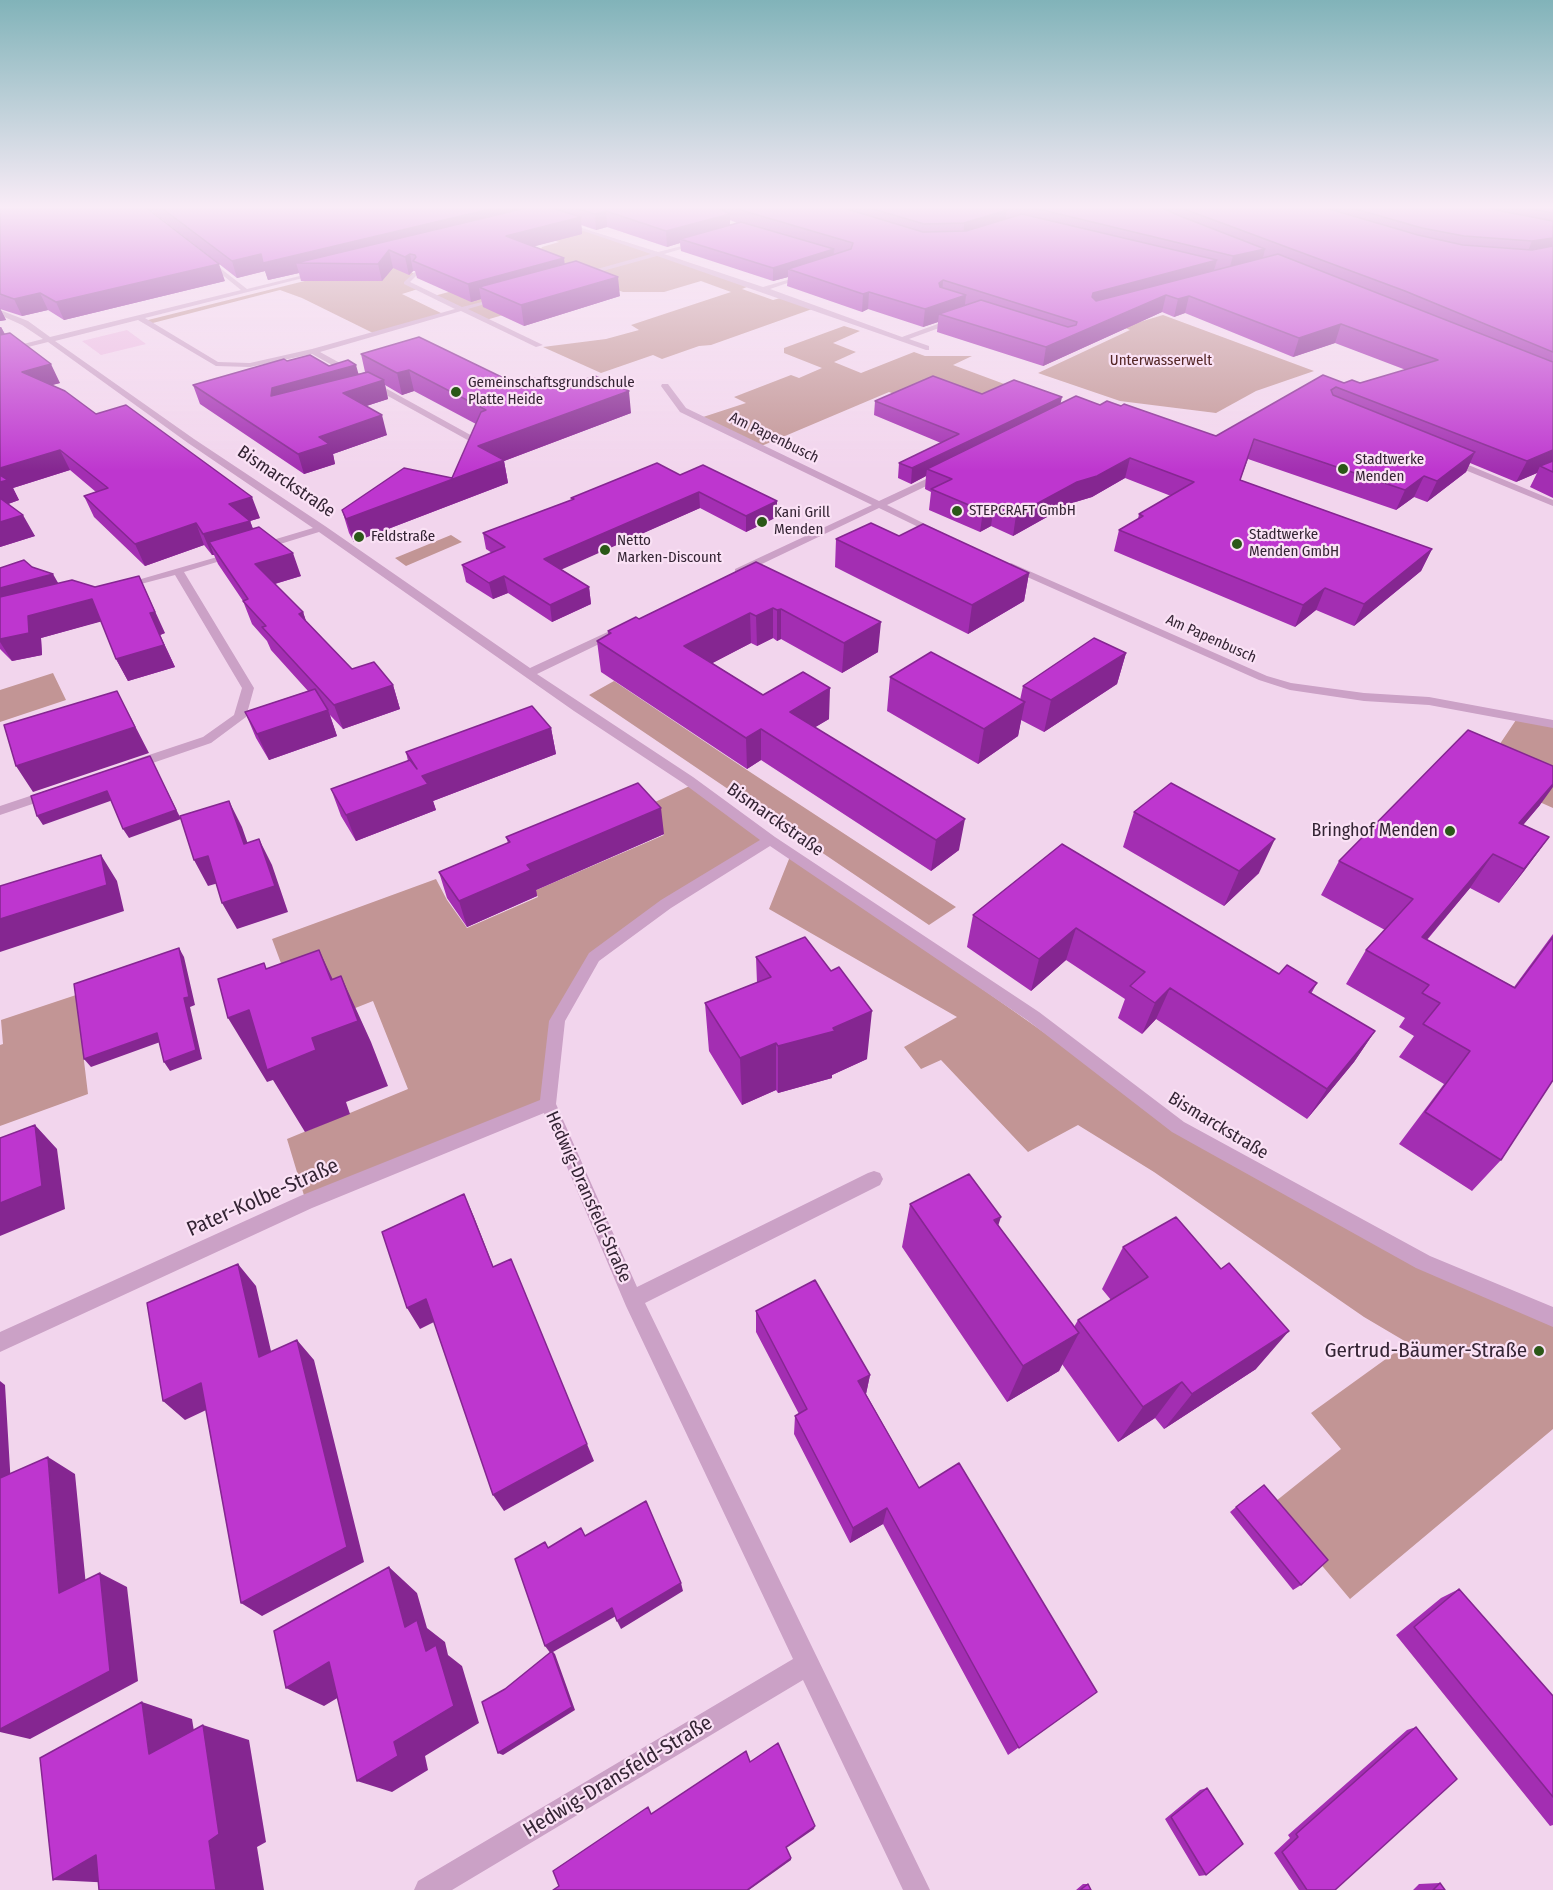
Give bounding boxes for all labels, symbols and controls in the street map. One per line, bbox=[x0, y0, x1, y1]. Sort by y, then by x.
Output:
park label: Unterwasserwelt bbox=[1110, 352, 1212, 370]
place label: Gemeinschaftsgrundschule Platte Heide bbox=[468, 374, 635, 409]
marker: Gemeinschaftsgrundschule Platte Heide bbox=[449, 385, 463, 399]
street label: Am Papenbusch bbox=[726, 409, 822, 467]
street label: Bismarckstraße bbox=[233, 441, 339, 523]
place label: Stadtwerke Menden bbox=[1355, 451, 1424, 486]
marker: Stadtwerke Menden bbox=[1336, 462, 1350, 476]
place label: STEPCRAFT GmbH bbox=[969, 502, 1076, 520]
place label: Kani Grill Menden bbox=[774, 504, 830, 539]
marker: STEPCRAFT GmbH bbox=[950, 504, 964, 518]
marker: Kani Grill Menden bbox=[755, 515, 769, 529]
place label: Stadtwerke Menden GmbH bbox=[1249, 526, 1339, 561]
place label: Feldstraße bbox=[371, 528, 435, 546]
marker: Feldstraße bbox=[352, 530, 366, 544]
place label: Netto Marken-Discount bbox=[617, 532, 722, 567]
marker: Stadtwerke Menden GmbH bbox=[1230, 537, 1244, 551]
marker: Netto Marken-Discount bbox=[598, 543, 612, 557]
street label: Am Papenbusch bbox=[1163, 611, 1259, 667]
street label: Bismarckstraße bbox=[722, 779, 828, 861]
place label: Bringhof Menden bbox=[1311, 820, 1438, 842]
marker: Bringhof Menden bbox=[1443, 824, 1457, 838]
street label: Bismarckstraße bbox=[1164, 1088, 1272, 1164]
street label: Hedwig-Dransfeld-Straße bbox=[540, 1108, 636, 1286]
street label: Pater-Kolbe-Straße bbox=[183, 1153, 343, 1243]
place label: Gertrud-Bäumer-Straße bbox=[1324, 1338, 1527, 1364]
marker: Gertrud-Bäumer-Straße bbox=[1532, 1344, 1546, 1358]
street label: Hedwig-Dransfeld-Straße bbox=[519, 1711, 717, 1843]

